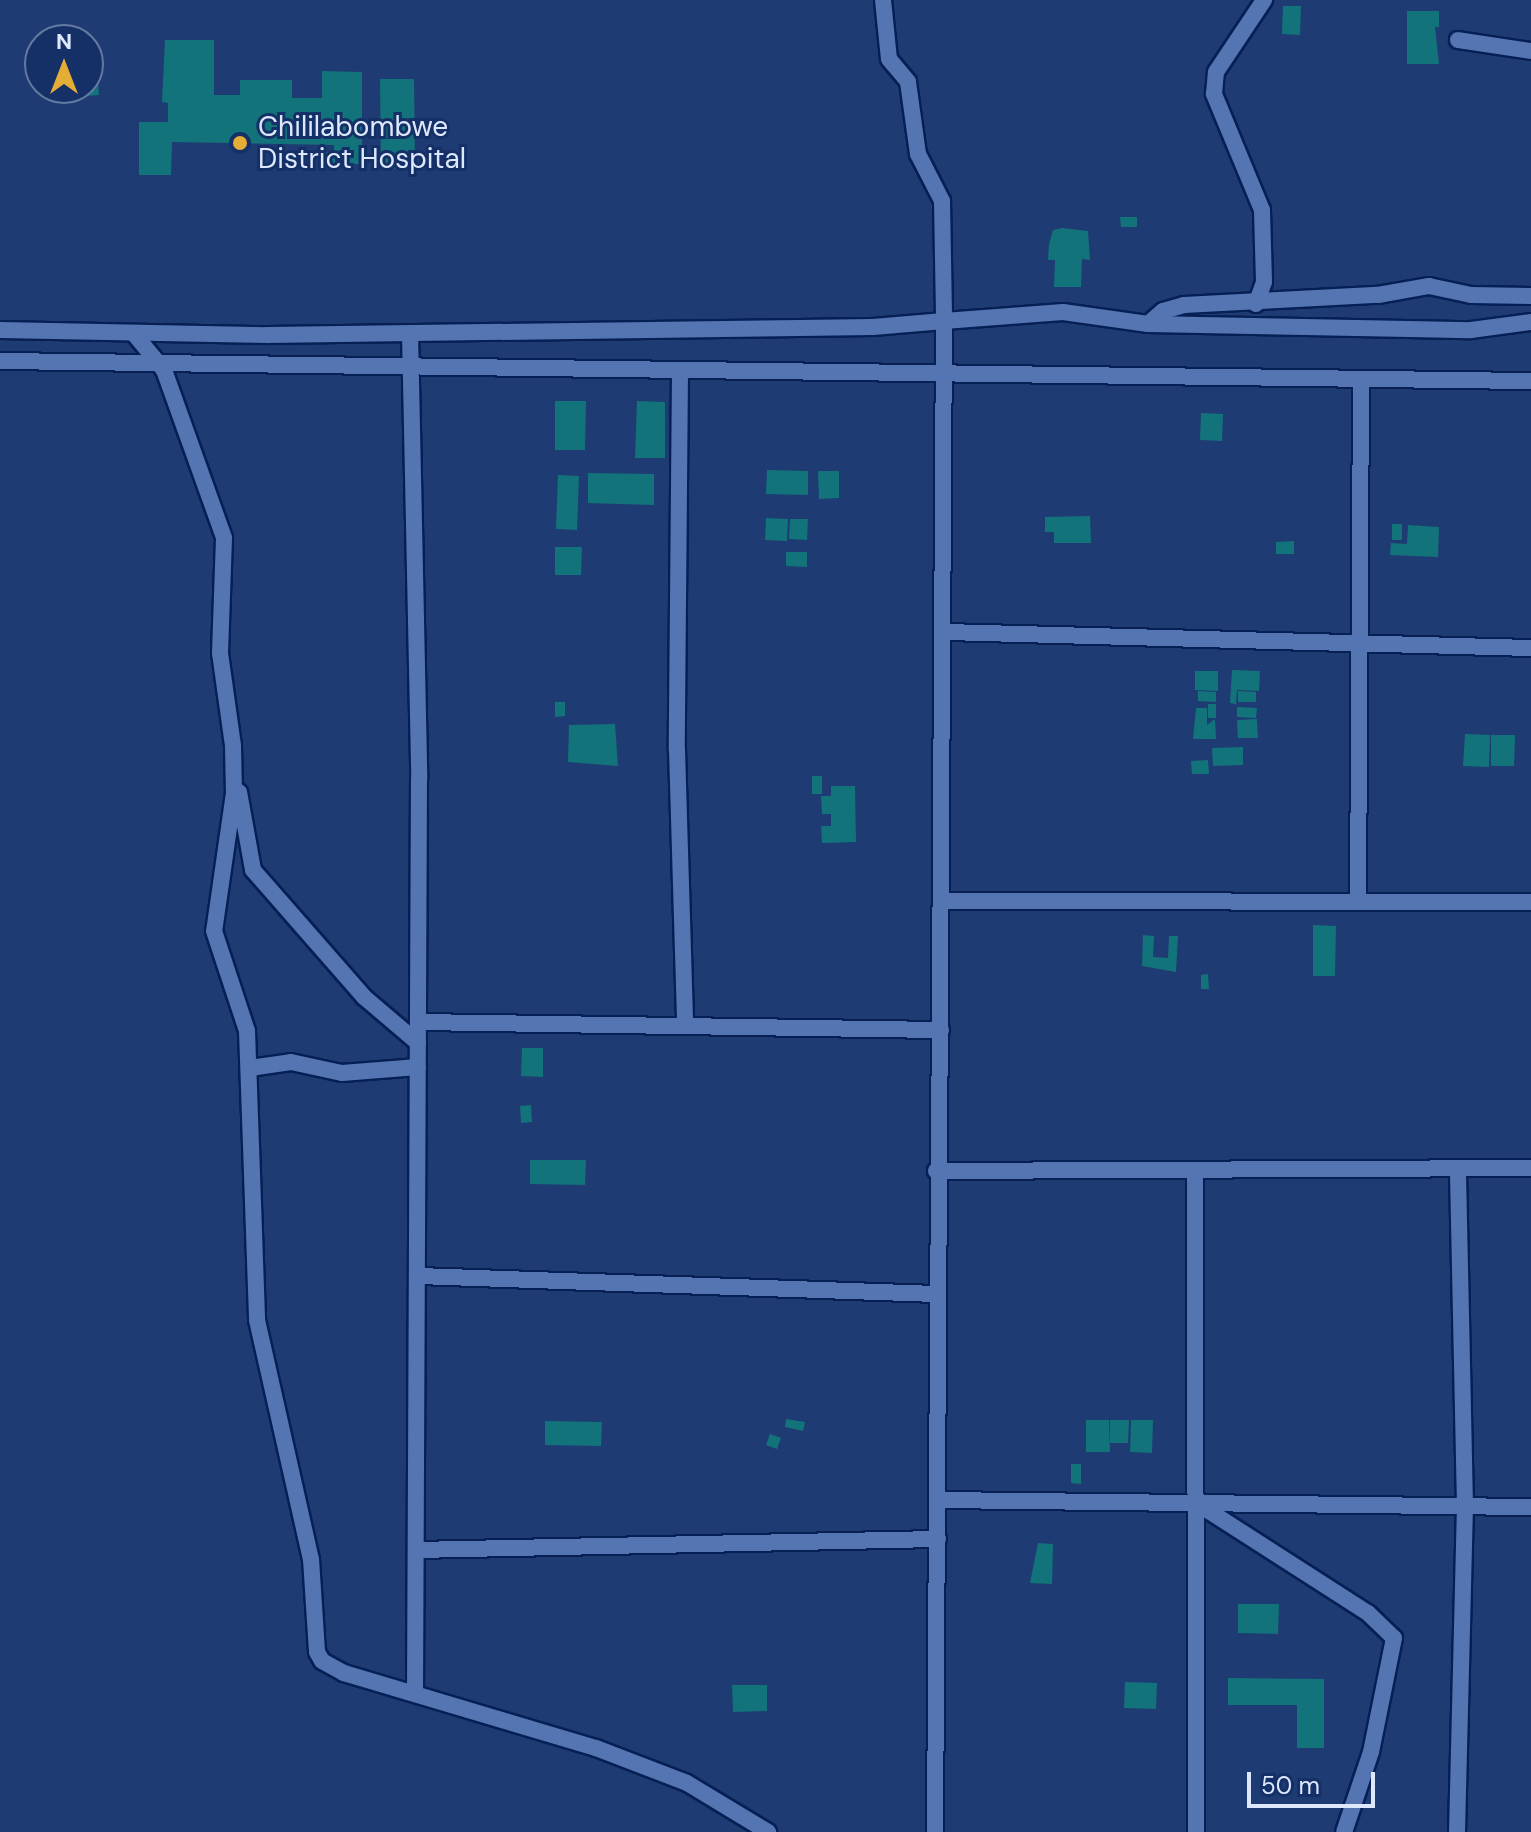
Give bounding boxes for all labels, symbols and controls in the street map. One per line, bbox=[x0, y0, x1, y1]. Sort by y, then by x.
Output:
north arrow bbox=[24, 24, 104, 104]
text: N bbox=[56, 27, 72, 56]
place label: Chililabombwe District Hospital bbox=[258, 110, 466, 176]
marker: Chililabombwe District Hospital bbox=[229, 132, 251, 154]
scale bar bbox=[1251, 1756, 1379, 1806]
text: 50 m bbox=[1261, 1770, 1320, 1801]

